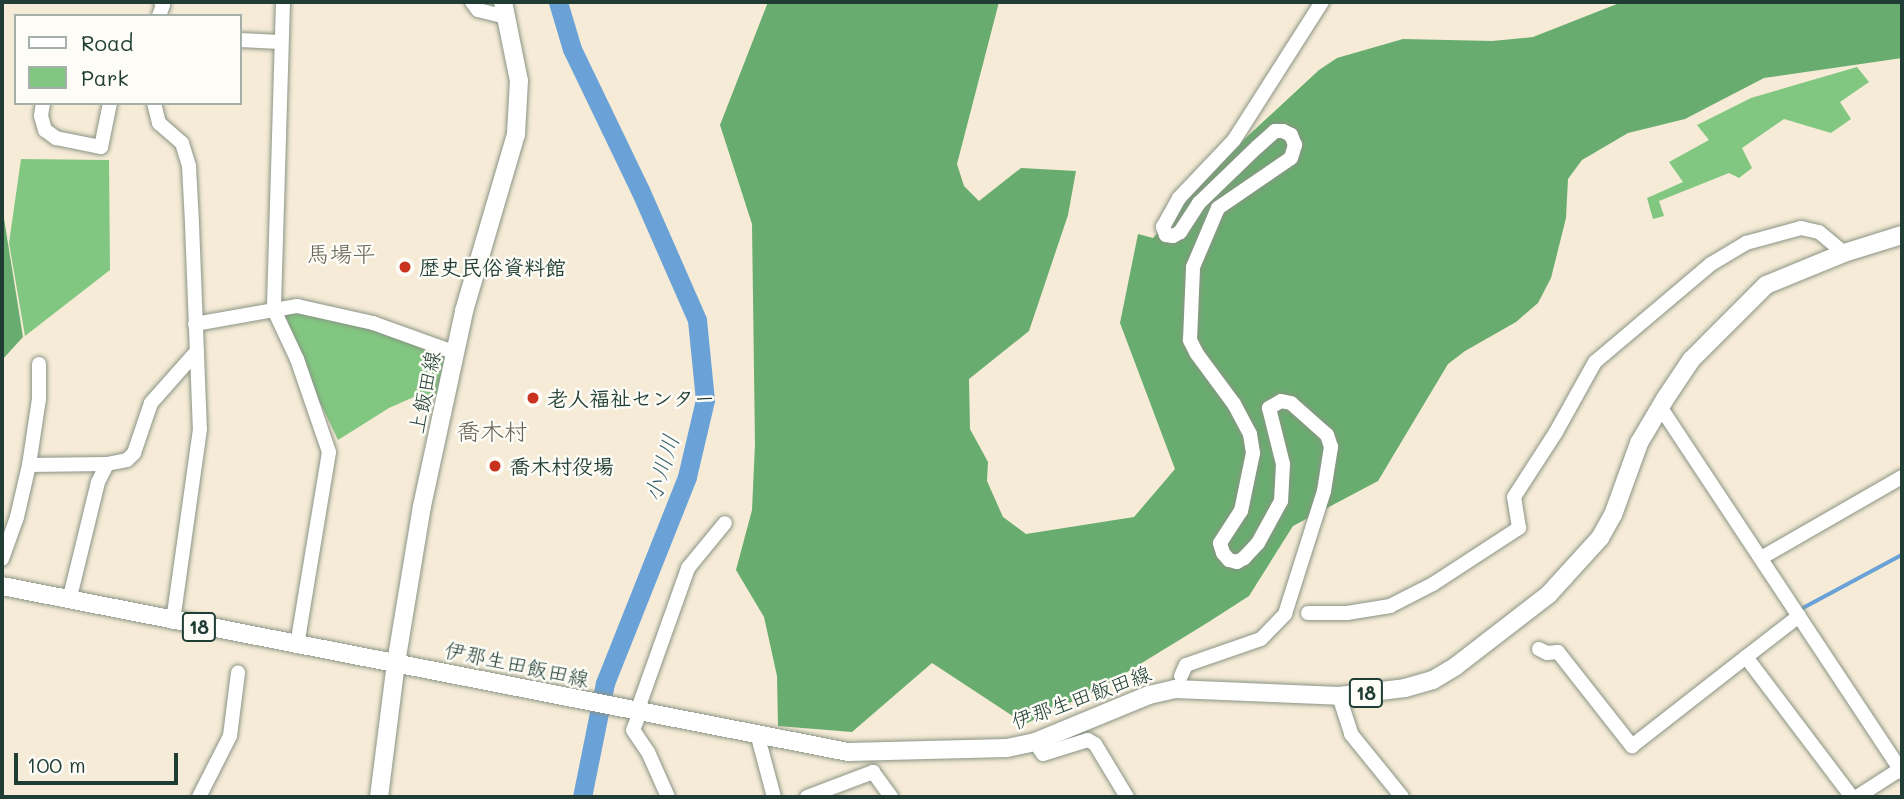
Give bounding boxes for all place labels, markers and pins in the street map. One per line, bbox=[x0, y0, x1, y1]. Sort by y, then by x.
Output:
place label: 歴史民俗資料館 bbox=[419, 254, 566, 280]
marker: 歴史民俗資料館 bbox=[397, 259, 413, 275]
place label: 老人福祉センター bbox=[547, 385, 715, 411]
marker: 老人福祉センター bbox=[525, 390, 541, 406]
place label: 喬木村役場 bbox=[509, 453, 614, 479]
marker: 喬木村役場 bbox=[487, 458, 503, 474]

